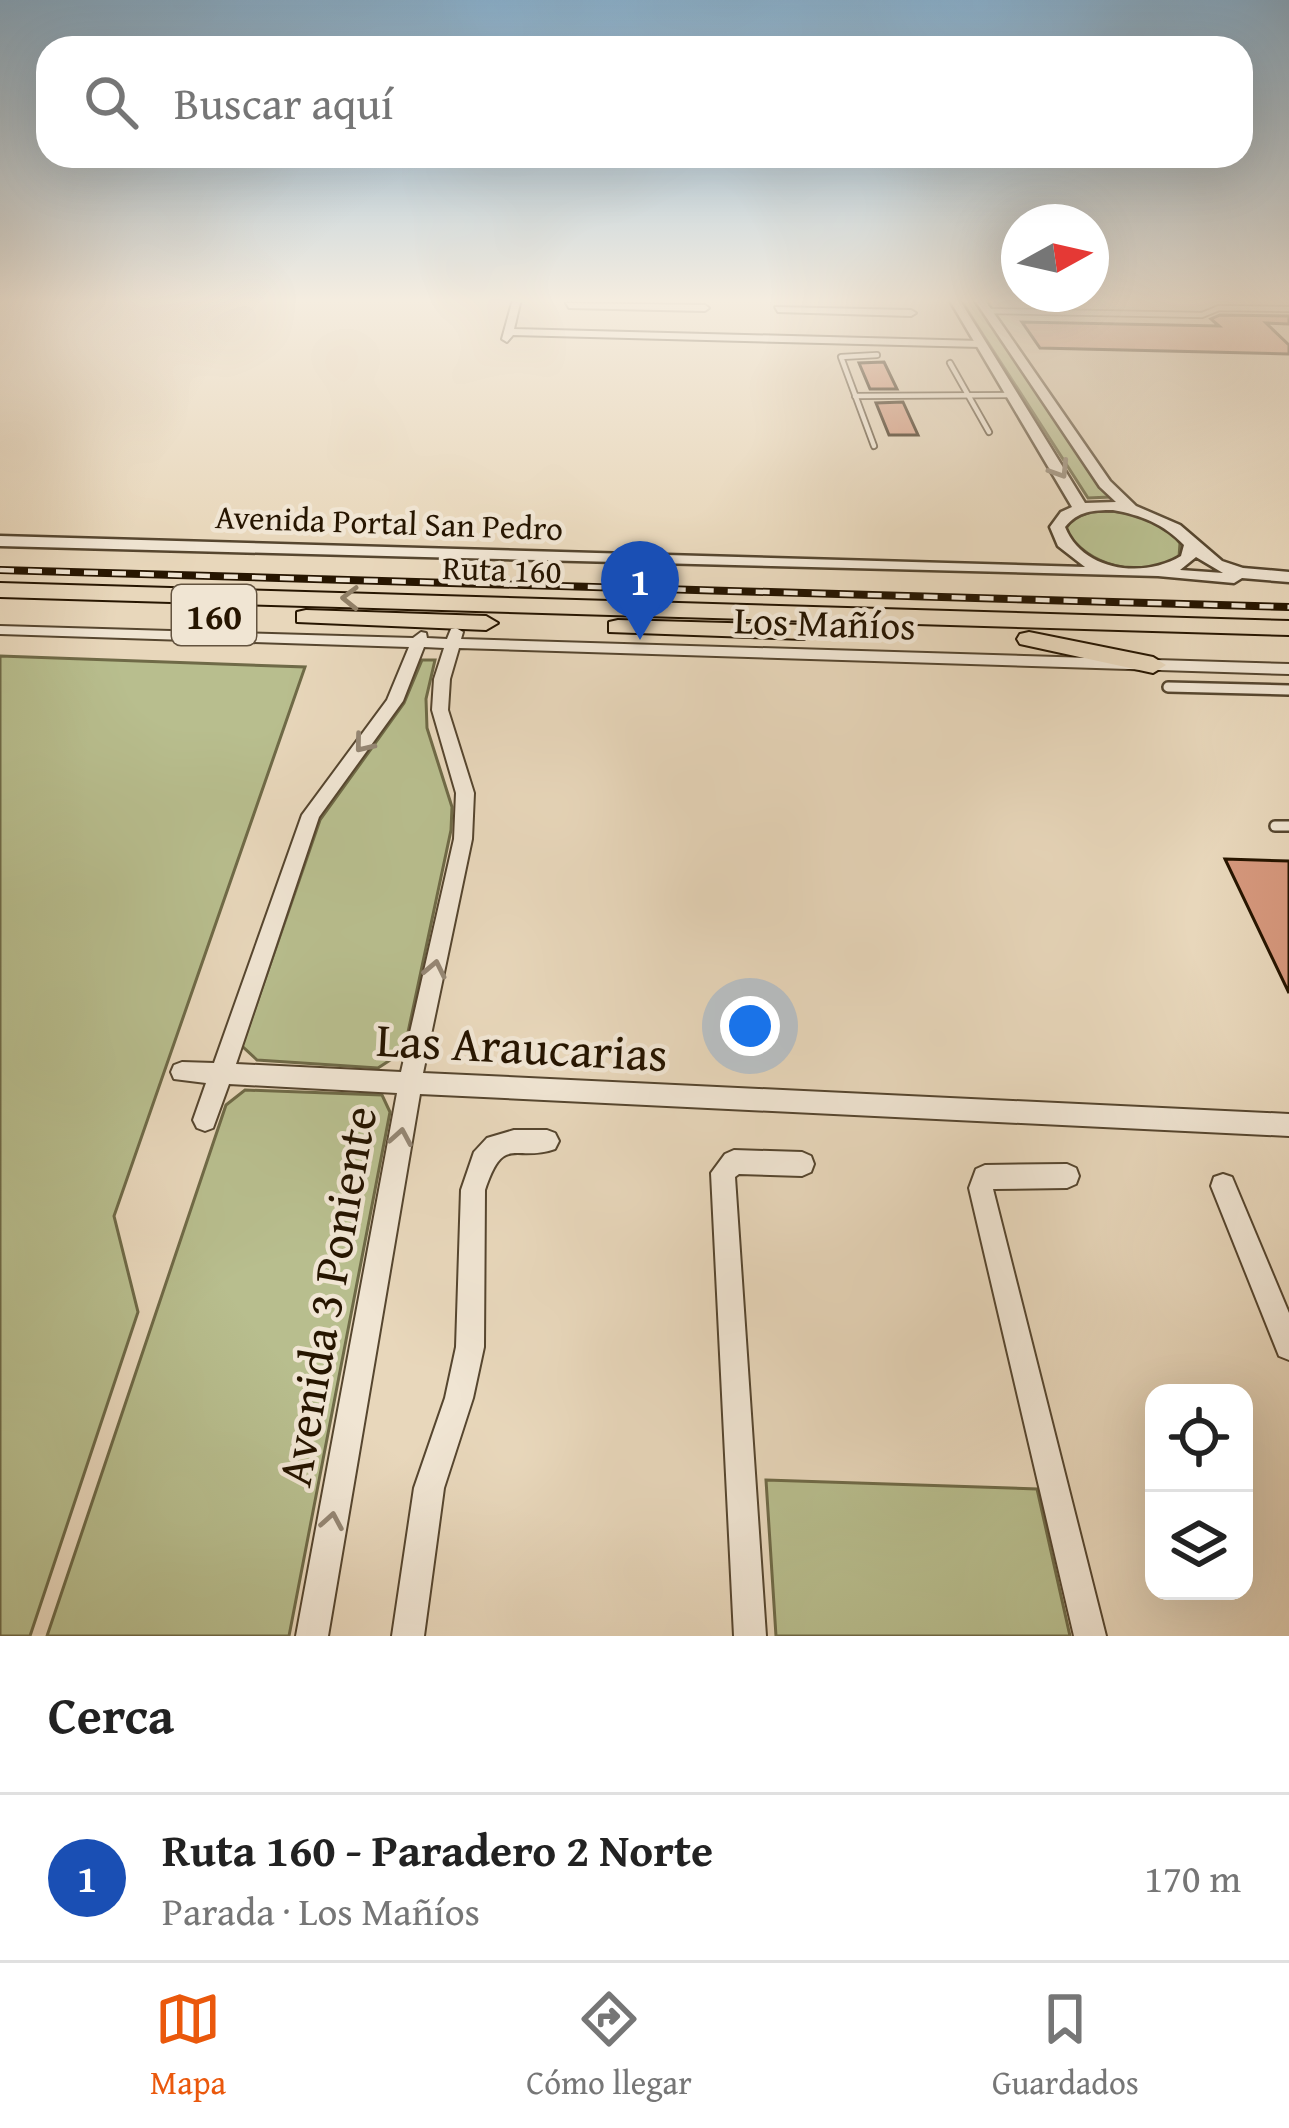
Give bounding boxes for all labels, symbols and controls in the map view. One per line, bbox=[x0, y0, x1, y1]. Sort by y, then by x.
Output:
search box bbox=[36, 36, 1253, 168]
icon: search bbox=[78, 69, 144, 135]
text: Buscar aquí bbox=[174, 70, 393, 135]
north arrow bbox=[1001, 204, 1109, 312]
one-way arrow bbox=[1046, 456, 1068, 478]
street label: Avenida Portal San Pedro bbox=[214, 492, 564, 552]
pin: 1 bbox=[601, 541, 679, 640]
street label: Ruta 160 bbox=[442, 543, 562, 595]
road number: 160 bbox=[172, 585, 256, 645]
one-way arrow bbox=[340, 585, 359, 611]
street label: Los Mañíos bbox=[733, 590, 917, 654]
one-way arrow bbox=[356, 731, 377, 753]
one-way arrow bbox=[421, 959, 446, 979]
your location bbox=[720, 996, 780, 1056]
street label: Las Araucarias bbox=[374, 1003, 670, 1089]
street label: Avenida 3 Poniente bbox=[258, 1100, 394, 1492]
one-way arrow bbox=[387, 1127, 412, 1147]
map controls bbox=[1145, 1384, 1253, 1600]
button: locate bbox=[1145, 1384, 1253, 1492]
button: layers bbox=[1145, 1492, 1253, 1600]
one-way arrow bbox=[319, 1511, 344, 1531]
text: Cerca bbox=[48, 1677, 174, 1752]
text: Ruta 160 - Paradero 2 Norte bbox=[162, 1817, 713, 1882]
text: 1 bbox=[77, 1849, 97, 1906]
text: 170 m bbox=[1144, 1849, 1241, 1906]
text: Parada · Los Mañíos bbox=[162, 1882, 480, 1939]
tab: Mapa bbox=[150, 1986, 226, 2106]
tab: Cómo llegar bbox=[526, 1986, 692, 2106]
tab: Guardados bbox=[992, 1986, 1139, 2106]

